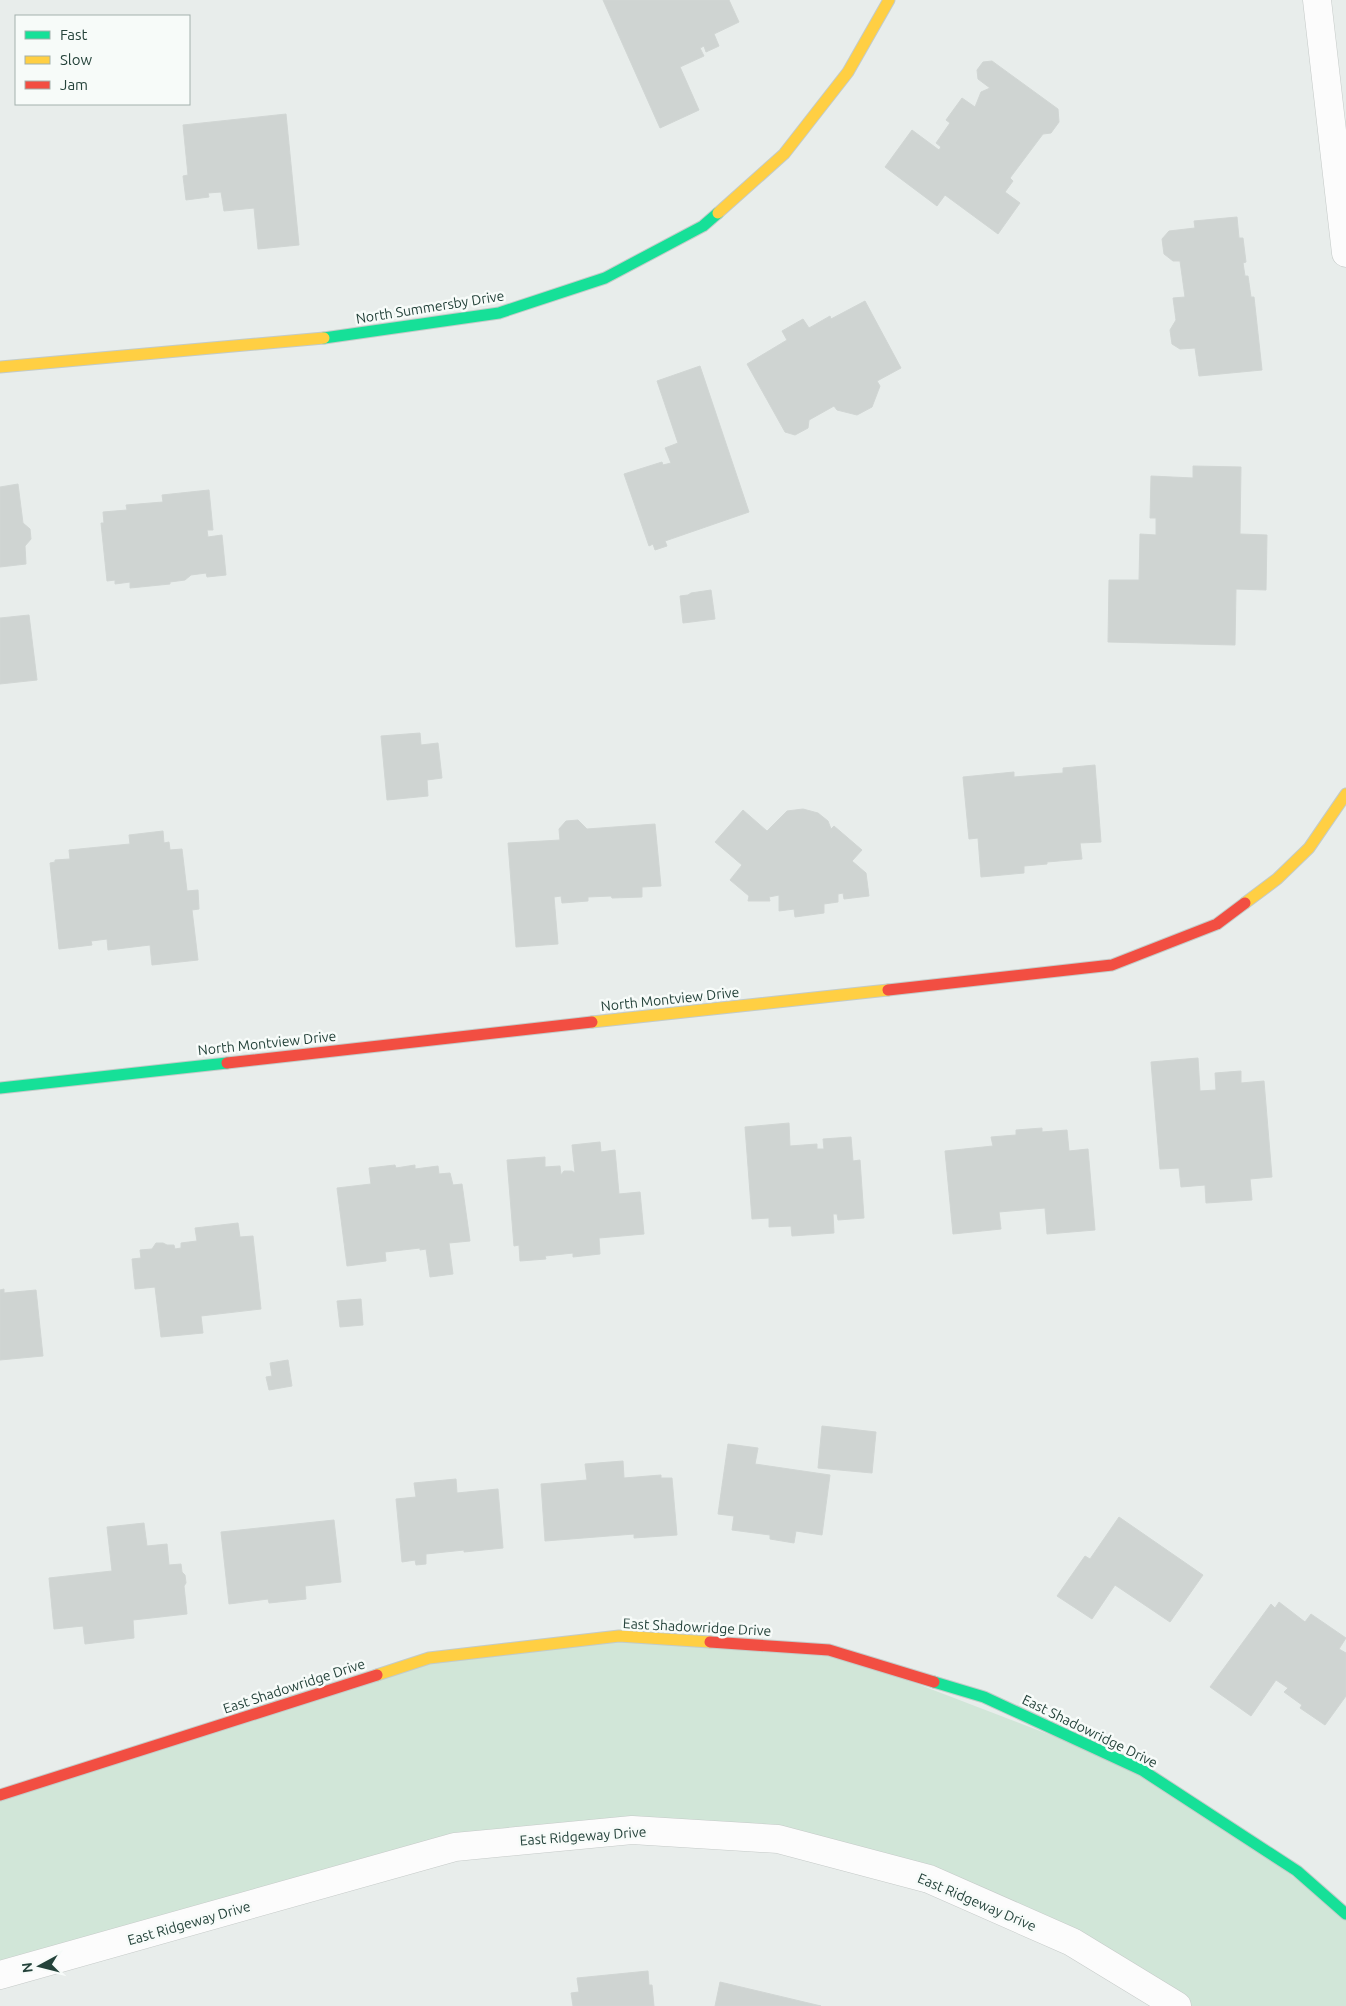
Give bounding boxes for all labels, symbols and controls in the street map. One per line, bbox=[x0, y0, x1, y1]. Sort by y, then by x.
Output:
legend bbox=[15, 15, 190, 105]
text: Fast bbox=[60, 26, 88, 43]
text: Slow bbox=[60, 51, 93, 68]
text: Jam bbox=[60, 76, 88, 93]
street label: North Summersby Drive bbox=[355, 287, 505, 327]
street label: North Montview Drive bbox=[600, 984, 740, 1014]
street label: North Montview Drive bbox=[197, 1028, 337, 1058]
street label: East Shadowridge Drive bbox=[622, 1615, 772, 1639]
street label: East Shadowridge Drive bbox=[221, 1655, 367, 1717]
street label: East Shadowridge Drive bbox=[1020, 1691, 1160, 1771]
street label: East Ridgeway Drive bbox=[519, 1824, 647, 1848]
street label: East Ridgeway Drive bbox=[915, 1870, 1039, 1934]
street label: East Ridgeway Drive bbox=[126, 1898, 252, 1948]
north arrow bbox=[15, 1941, 65, 1991]
text: N bbox=[19, 1961, 36, 1974]

